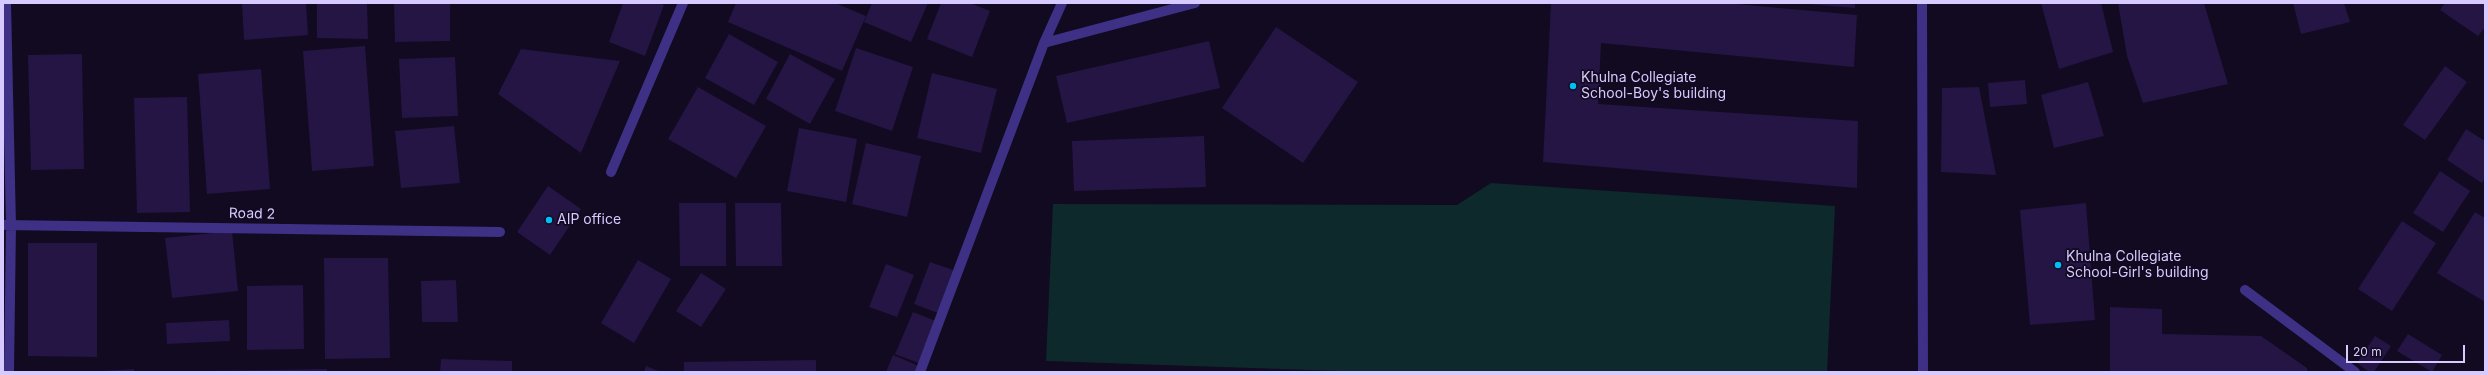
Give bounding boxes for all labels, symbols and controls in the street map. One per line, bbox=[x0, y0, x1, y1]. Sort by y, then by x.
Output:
place label: Khulna Collegiate School-Boy's building bbox=[1581, 70, 1726, 102]
marker: Khulna Collegiate School-Boy's building bbox=[1568, 81, 1578, 91]
street label: Road 2 bbox=[229, 205, 275, 223]
place label: AIP office bbox=[557, 212, 621, 228]
marker: AIP office bbox=[544, 215, 554, 225]
place label: Khulna Collegiate School-Girl's building bbox=[2066, 249, 2209, 282]
marker: Khulna Collegiate School-Girl's building bbox=[2053, 260, 2063, 270]
scale bar bbox=[2348, 337, 2467, 363]
text: 20 m bbox=[2353, 344, 2382, 359]

